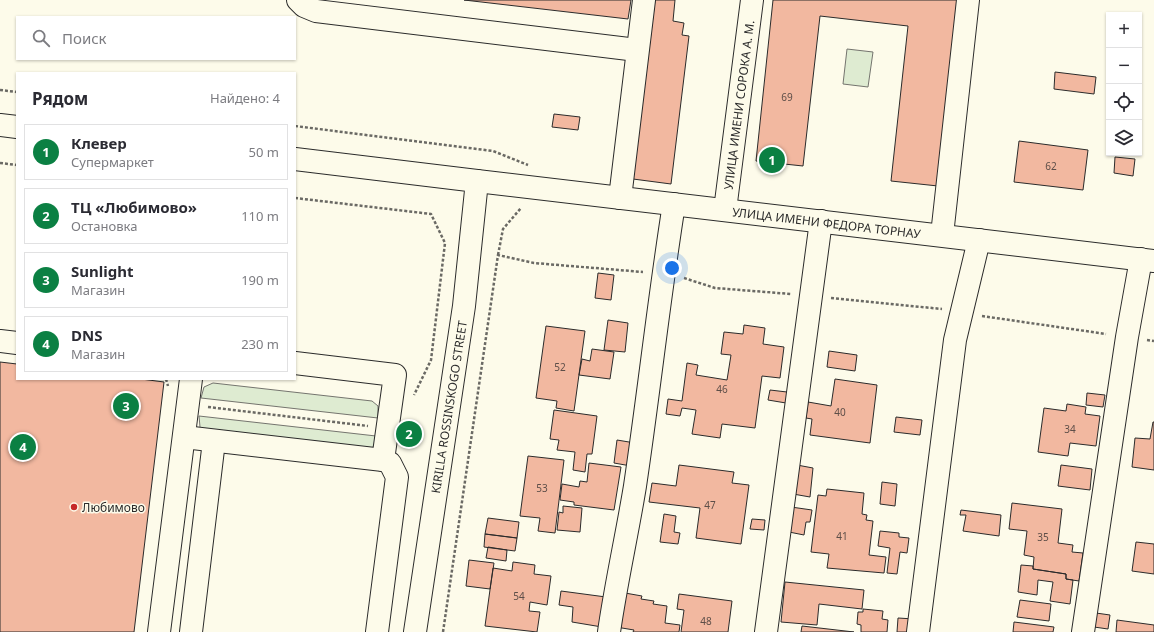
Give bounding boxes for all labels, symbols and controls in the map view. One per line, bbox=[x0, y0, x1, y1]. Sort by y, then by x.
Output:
map controls bbox=[1106, 12, 1142, 156]
button: + bbox=[1106, 12, 1142, 48]
search box bbox=[16, 16, 296, 60]
street label: УЛИЦА ИМЕНИ СОРОКА А. М. bbox=[719, 19, 758, 191]
icon: search bbox=[30, 27, 52, 49]
text: Поиск bbox=[62, 28, 107, 48]
button: − bbox=[1106, 48, 1142, 84]
button: locate bbox=[1106, 84, 1142, 120]
text: Рядом bbox=[32, 87, 88, 110]
text: Найдено: 4 bbox=[210, 89, 280, 107]
house number: 69 bbox=[781, 90, 793, 104]
button: layers bbox=[1106, 120, 1142, 156]
text: Клевер bbox=[71, 133, 127, 153]
text: 1 bbox=[42, 143, 50, 161]
text: 50 m bbox=[249, 143, 279, 161]
pin: 1 bbox=[759, 145, 785, 175]
text: Супермаркет bbox=[71, 153, 154, 171]
house number: 62 bbox=[1045, 159, 1057, 173]
text: ТЦ «Любимово» bbox=[71, 197, 197, 217]
street label: УЛИЦА ИМЕНИ ФЕДОРА ТОРНАУ bbox=[731, 203, 922, 242]
text: 2 bbox=[42, 207, 50, 225]
text: 110 m bbox=[241, 207, 279, 225]
text: Остановка bbox=[71, 217, 137, 235]
your location bbox=[662, 258, 682, 278]
text: Sunlight bbox=[71, 261, 133, 281]
text: 3 bbox=[42, 271, 50, 289]
text: 190 m bbox=[241, 271, 279, 289]
text: Магазин bbox=[71, 281, 125, 299]
street label: KIRILLA ROSSINSKOGO STREET bbox=[427, 319, 471, 495]
text: DNS bbox=[71, 325, 102, 345]
text: 4 bbox=[42, 335, 50, 353]
text: 230 m bbox=[241, 335, 279, 353]
text: Магазин bbox=[71, 345, 125, 363]
house number: 52 bbox=[554, 360, 566, 374]
house number: 46 bbox=[716, 382, 728, 396]
pin: 3 bbox=[113, 391, 139, 421]
house number: 40 bbox=[834, 405, 846, 419]
pin: 2 bbox=[396, 419, 422, 449]
house number: 34 bbox=[1064, 422, 1076, 436]
pin: 4 bbox=[10, 432, 36, 462]
house number: 53 bbox=[536, 481, 548, 495]
house number: 47 bbox=[704, 498, 716, 512]
place label: Любимово bbox=[82, 499, 145, 516]
marker: Любимово bbox=[69, 502, 79, 512]
house number: 41 bbox=[836, 529, 848, 543]
house number: 35 bbox=[1037, 530, 1049, 544]
house number: 54 bbox=[513, 589, 525, 603]
house number: 48 bbox=[700, 614, 712, 628]

